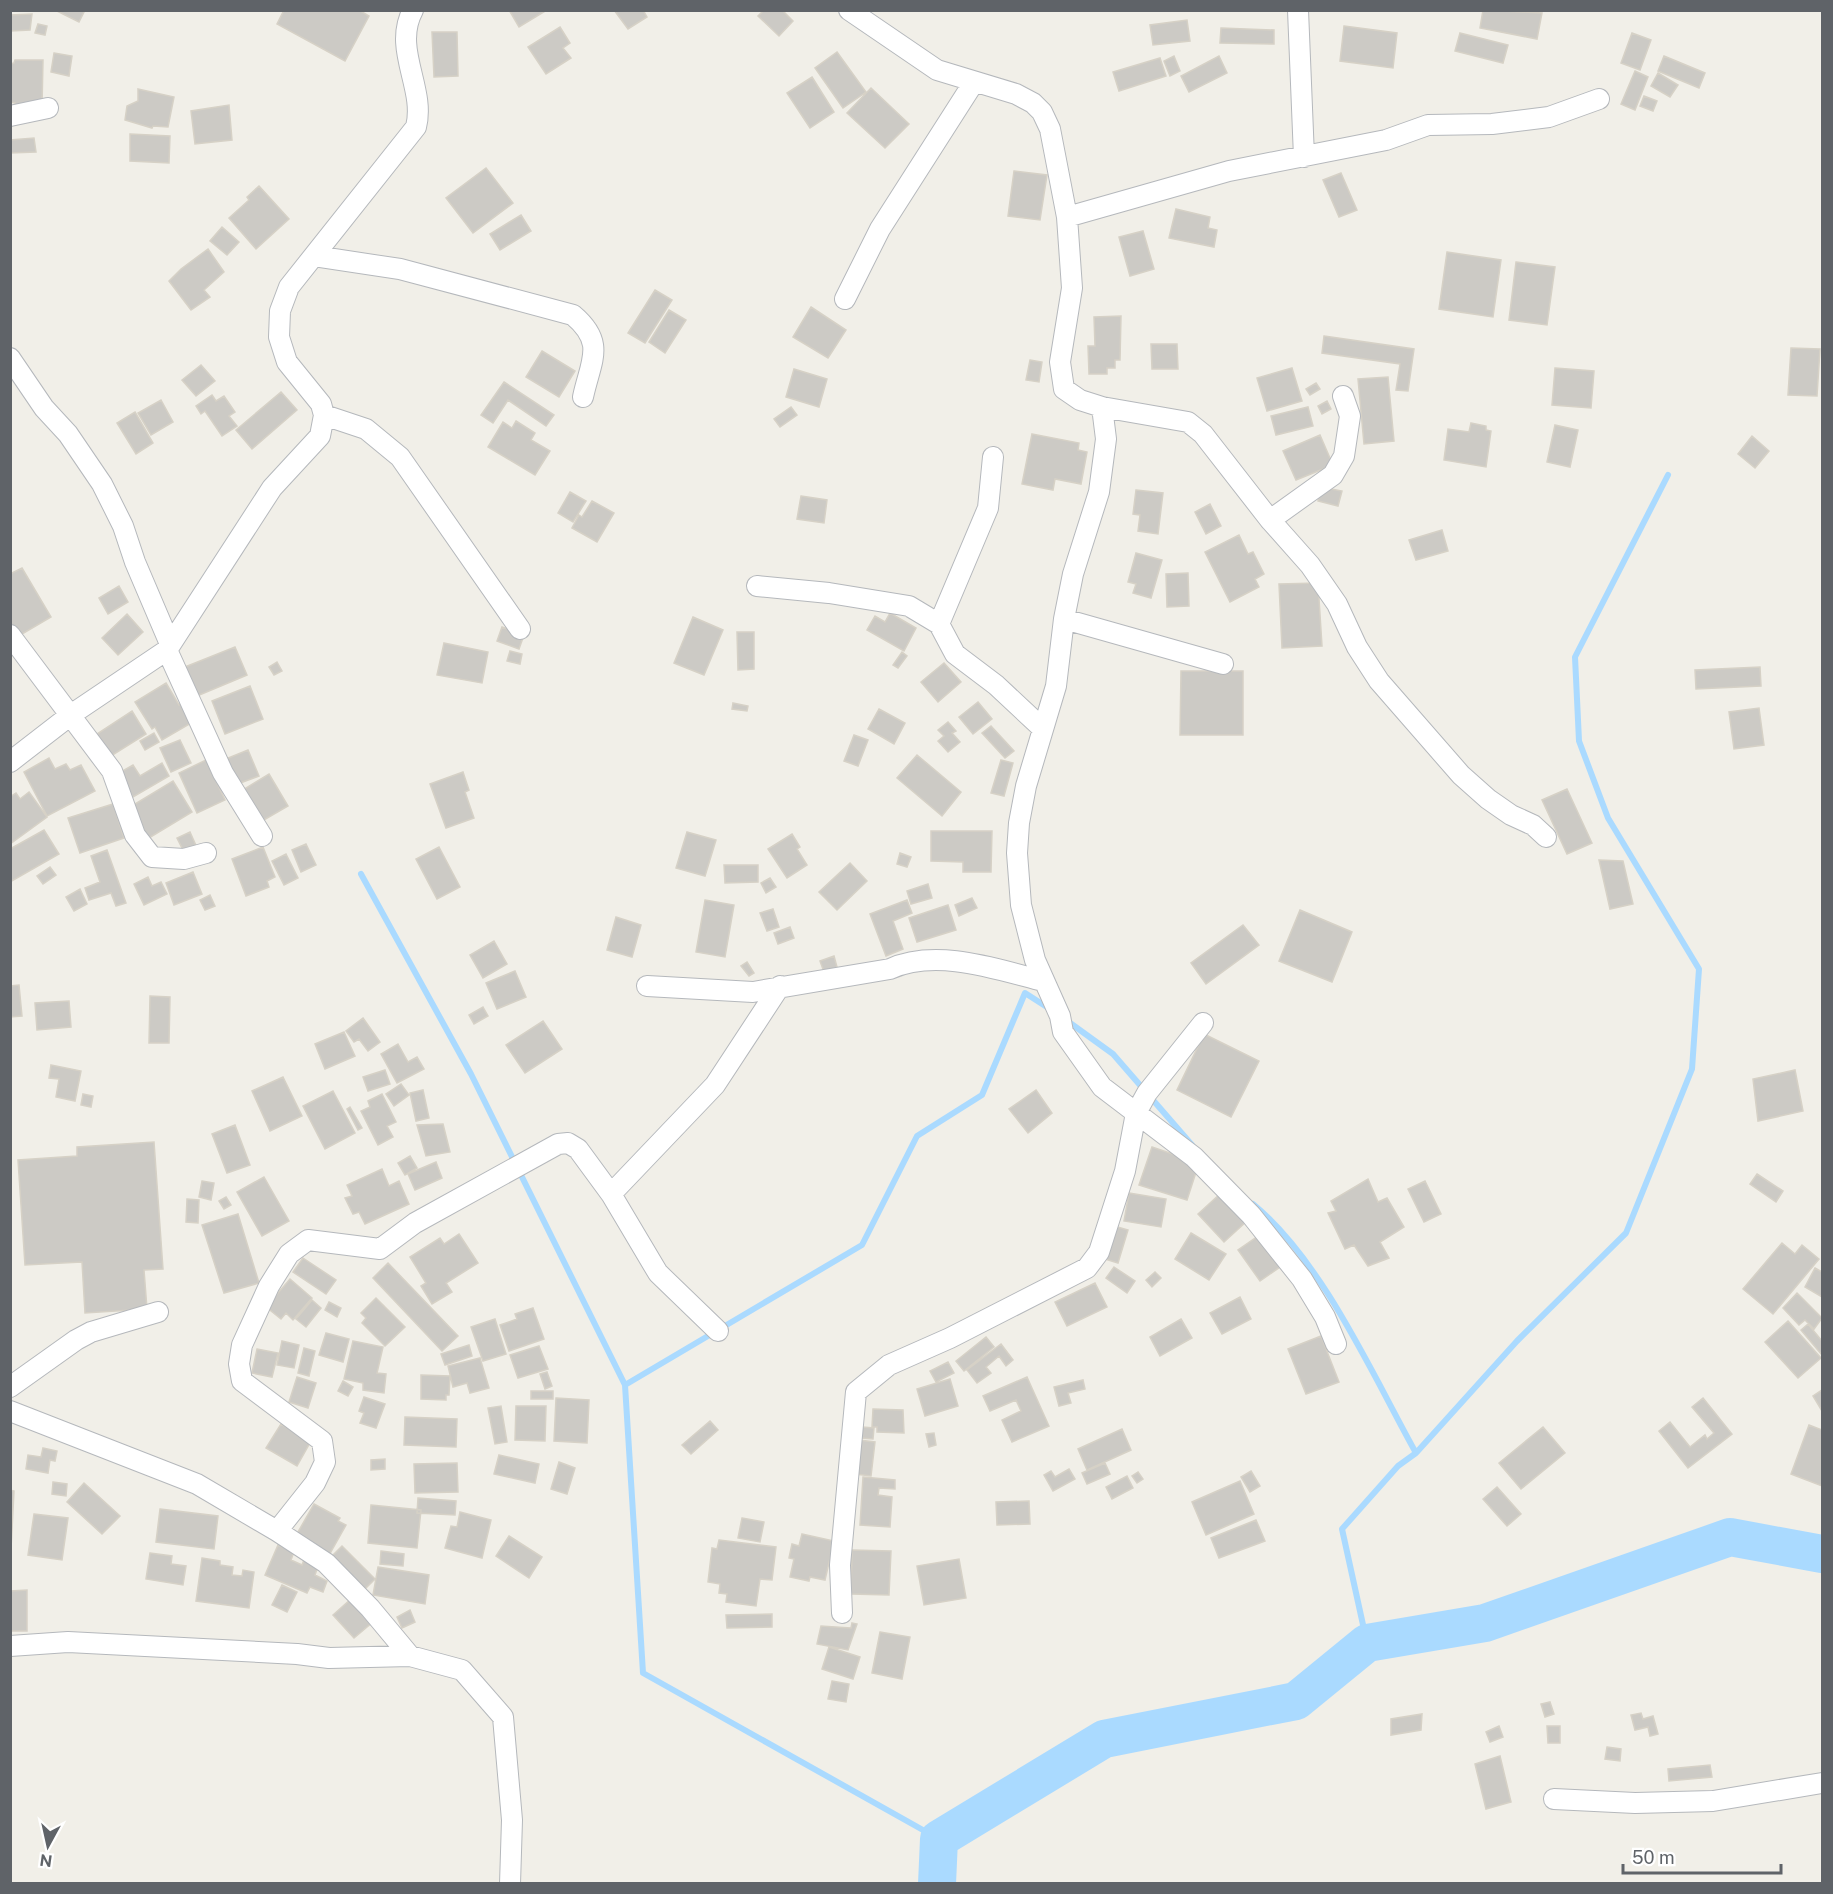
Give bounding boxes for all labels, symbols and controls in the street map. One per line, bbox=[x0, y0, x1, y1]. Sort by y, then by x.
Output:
north arrow bbox=[18, 1816, 78, 1876]
scale bar bbox=[1623, 1837, 1780, 1875]
text: 50 m bbox=[1632, 1847, 1675, 1868]
text: N bbox=[38, 1850, 54, 1871]

